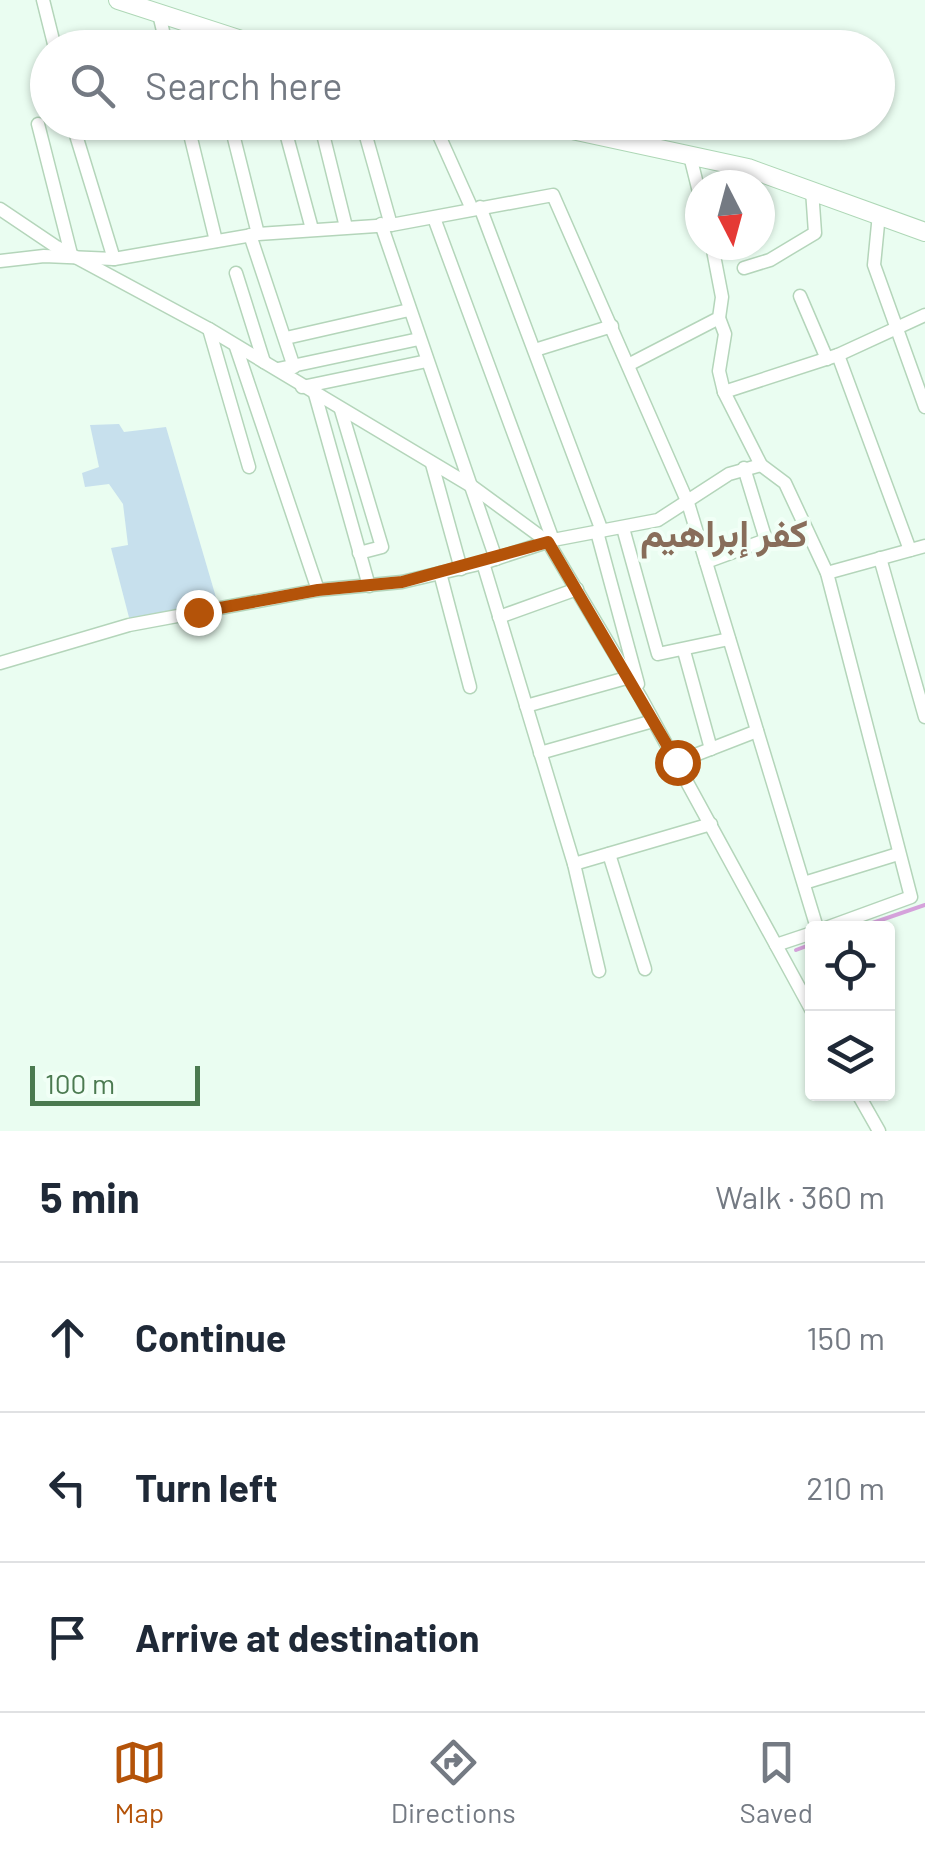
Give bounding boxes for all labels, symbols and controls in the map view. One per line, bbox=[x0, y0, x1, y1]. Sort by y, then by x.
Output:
search box bbox=[30, 30, 895, 140]
icon: search bbox=[65, 58, 120, 113]
text: Search here bbox=[145, 62, 343, 108]
north arrow bbox=[685, 170, 775, 260]
district label: كفر إبراهيم bbox=[640, 509, 808, 559]
route end bbox=[176, 590, 222, 636]
route start bbox=[655, 740, 701, 786]
map controls bbox=[805, 921, 895, 1101]
button: locate bbox=[805, 921, 895, 1011]
button: layers bbox=[805, 1011, 895, 1101]
scale bar bbox=[30, 1061, 200, 1106]
text: 100 m bbox=[45, 1066, 115, 1100]
text: 5 min bbox=[40, 1171, 140, 1221]
text: Walk · 360 m bbox=[715, 1177, 885, 1215]
icon: ahead bbox=[40, 1310, 95, 1365]
text: Continue bbox=[135, 1314, 286, 1360]
text: 150 m bbox=[806, 1318, 885, 1356]
icon: left bbox=[40, 1460, 95, 1515]
text: Turn left bbox=[135, 1464, 278, 1510]
text: 210 m bbox=[806, 1468, 885, 1506]
icon: arrive bbox=[40, 1610, 95, 1665]
text: Arrive at destination bbox=[135, 1614, 480, 1660]
tab: Map bbox=[112, 1735, 167, 1829]
tab: Directions bbox=[391, 1735, 516, 1829]
tab: Saved bbox=[740, 1735, 813, 1829]

